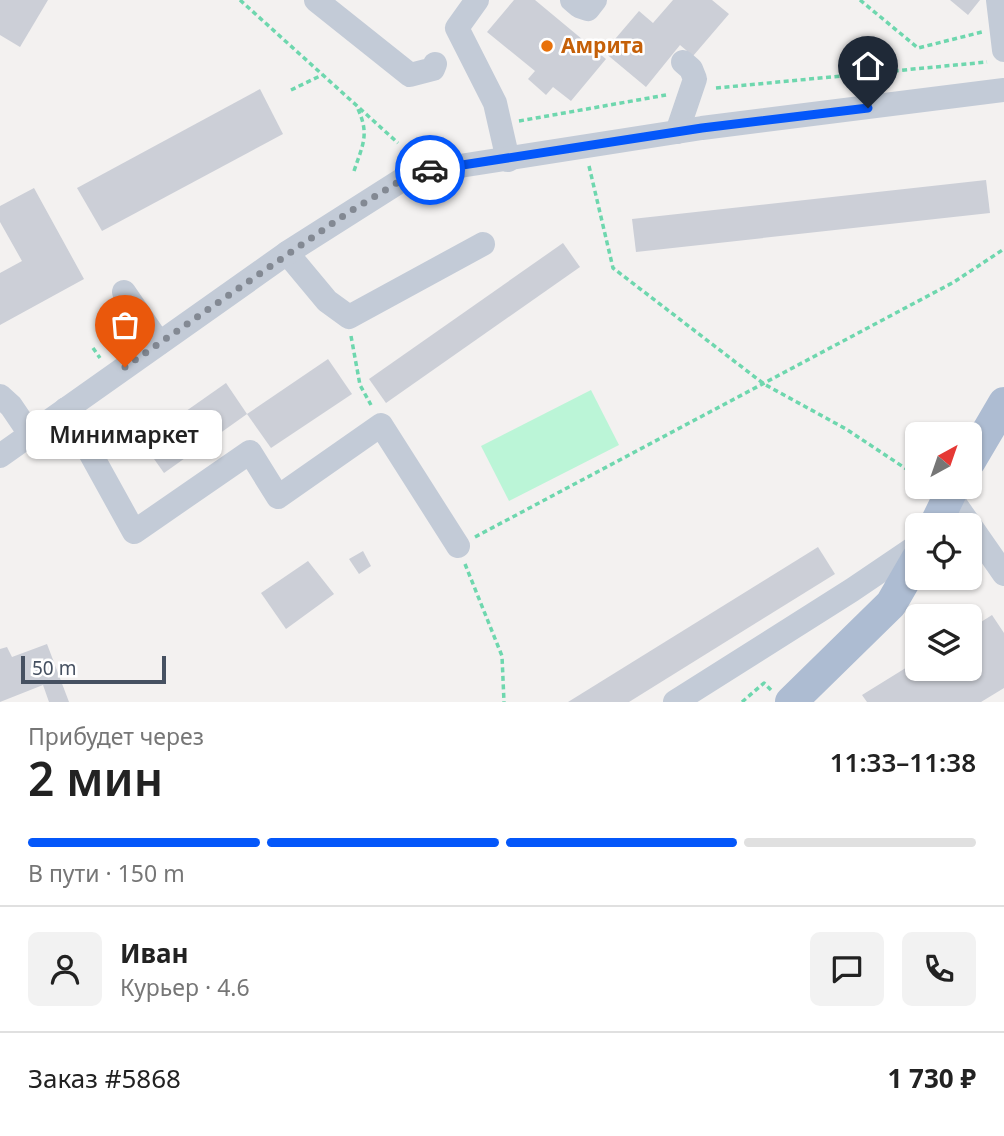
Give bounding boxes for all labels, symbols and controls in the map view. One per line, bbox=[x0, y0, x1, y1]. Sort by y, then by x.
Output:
place label: Амрита bbox=[561, 31, 644, 59]
pin bbox=[838, 36, 898, 108]
marker: Амрита bbox=[539, 38, 555, 54]
icon: home bbox=[849, 47, 887, 85]
courier bbox=[395, 135, 465, 205]
icon: car bbox=[411, 151, 449, 189]
pin bbox=[95, 295, 155, 367]
icon: bag bbox=[106, 306, 144, 344]
callout: Минимаркет bbox=[27, 409, 223, 458]
text: Минимаркет bbox=[49, 418, 199, 450]
north arrow bbox=[905, 422, 982, 499]
map controls bbox=[905, 422, 982, 681]
button: locate bbox=[905, 513, 982, 590]
button: layers bbox=[905, 604, 982, 681]
scale bar bbox=[21, 653, 166, 685]
text: 50 m bbox=[32, 655, 76, 681]
text: Прибудет через bbox=[28, 720, 204, 752]
text: 11:33–11:38 bbox=[830, 744, 976, 780]
text: 2 мин bbox=[28, 747, 163, 809]
text: В пути · 150 m bbox=[28, 857, 185, 889]
button: person bbox=[28, 932, 102, 1006]
button: chat bbox=[810, 932, 884, 1006]
button: phone bbox=[902, 932, 976, 1006]
text: Иван bbox=[120, 935, 189, 971]
text: Курьер · 4.6 bbox=[120, 971, 250, 1003]
text: Заказ #5868 bbox=[28, 1060, 181, 1096]
text: 1 730 ₽ bbox=[887, 1060, 976, 1096]

